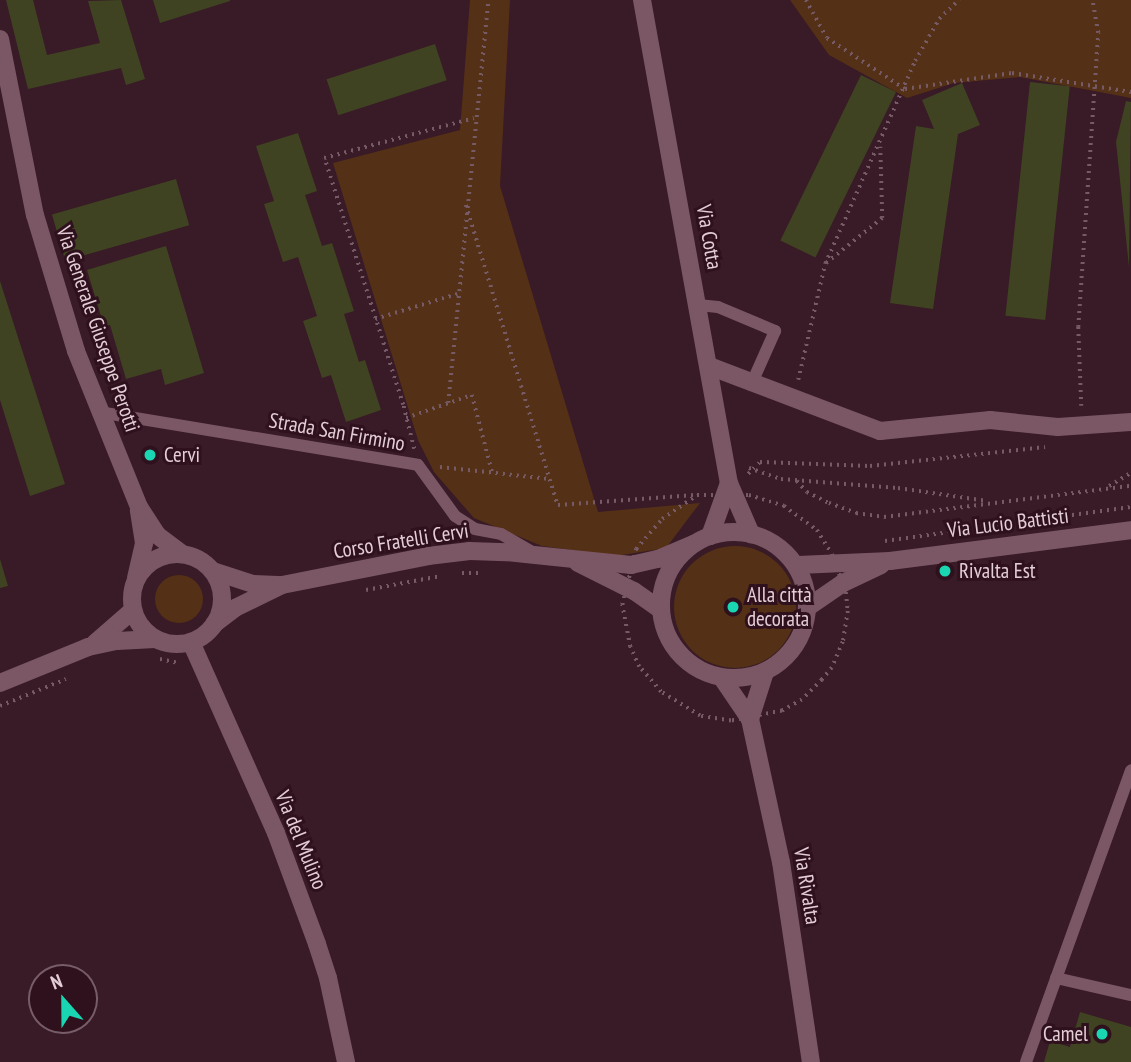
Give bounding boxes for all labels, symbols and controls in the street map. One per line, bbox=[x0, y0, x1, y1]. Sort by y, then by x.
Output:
street label: Via Cotta bbox=[691, 203, 727, 271]
street label: Via Generale Giuseppe Perotti bbox=[51, 223, 145, 435]
street label: Strada San Firmino bbox=[267, 408, 407, 456]
place label: Cervi bbox=[164, 442, 200, 468]
marker: Cervi bbox=[142, 447, 158, 463]
street label: Via Lucio Battisti bbox=[946, 503, 1070, 543]
street label: Corso Fratelli Cervi bbox=[332, 518, 470, 564]
place label: Rivalta Est bbox=[959, 558, 1036, 584]
marker: Rivalta Est bbox=[937, 563, 953, 579]
place label: Alla città decorata bbox=[747, 582, 812, 632]
marker: Alla città decorata bbox=[725, 599, 741, 615]
street label: Via del Mulino bbox=[270, 787, 332, 893]
street label: Via Rivalta bbox=[789, 846, 825, 926]
north arrow bbox=[28, 964, 98, 1034]
text: N bbox=[47, 968, 65, 994]
place label: Camel bbox=[1043, 1021, 1088, 1047]
marker: Camel bbox=[1094, 1026, 1110, 1042]

